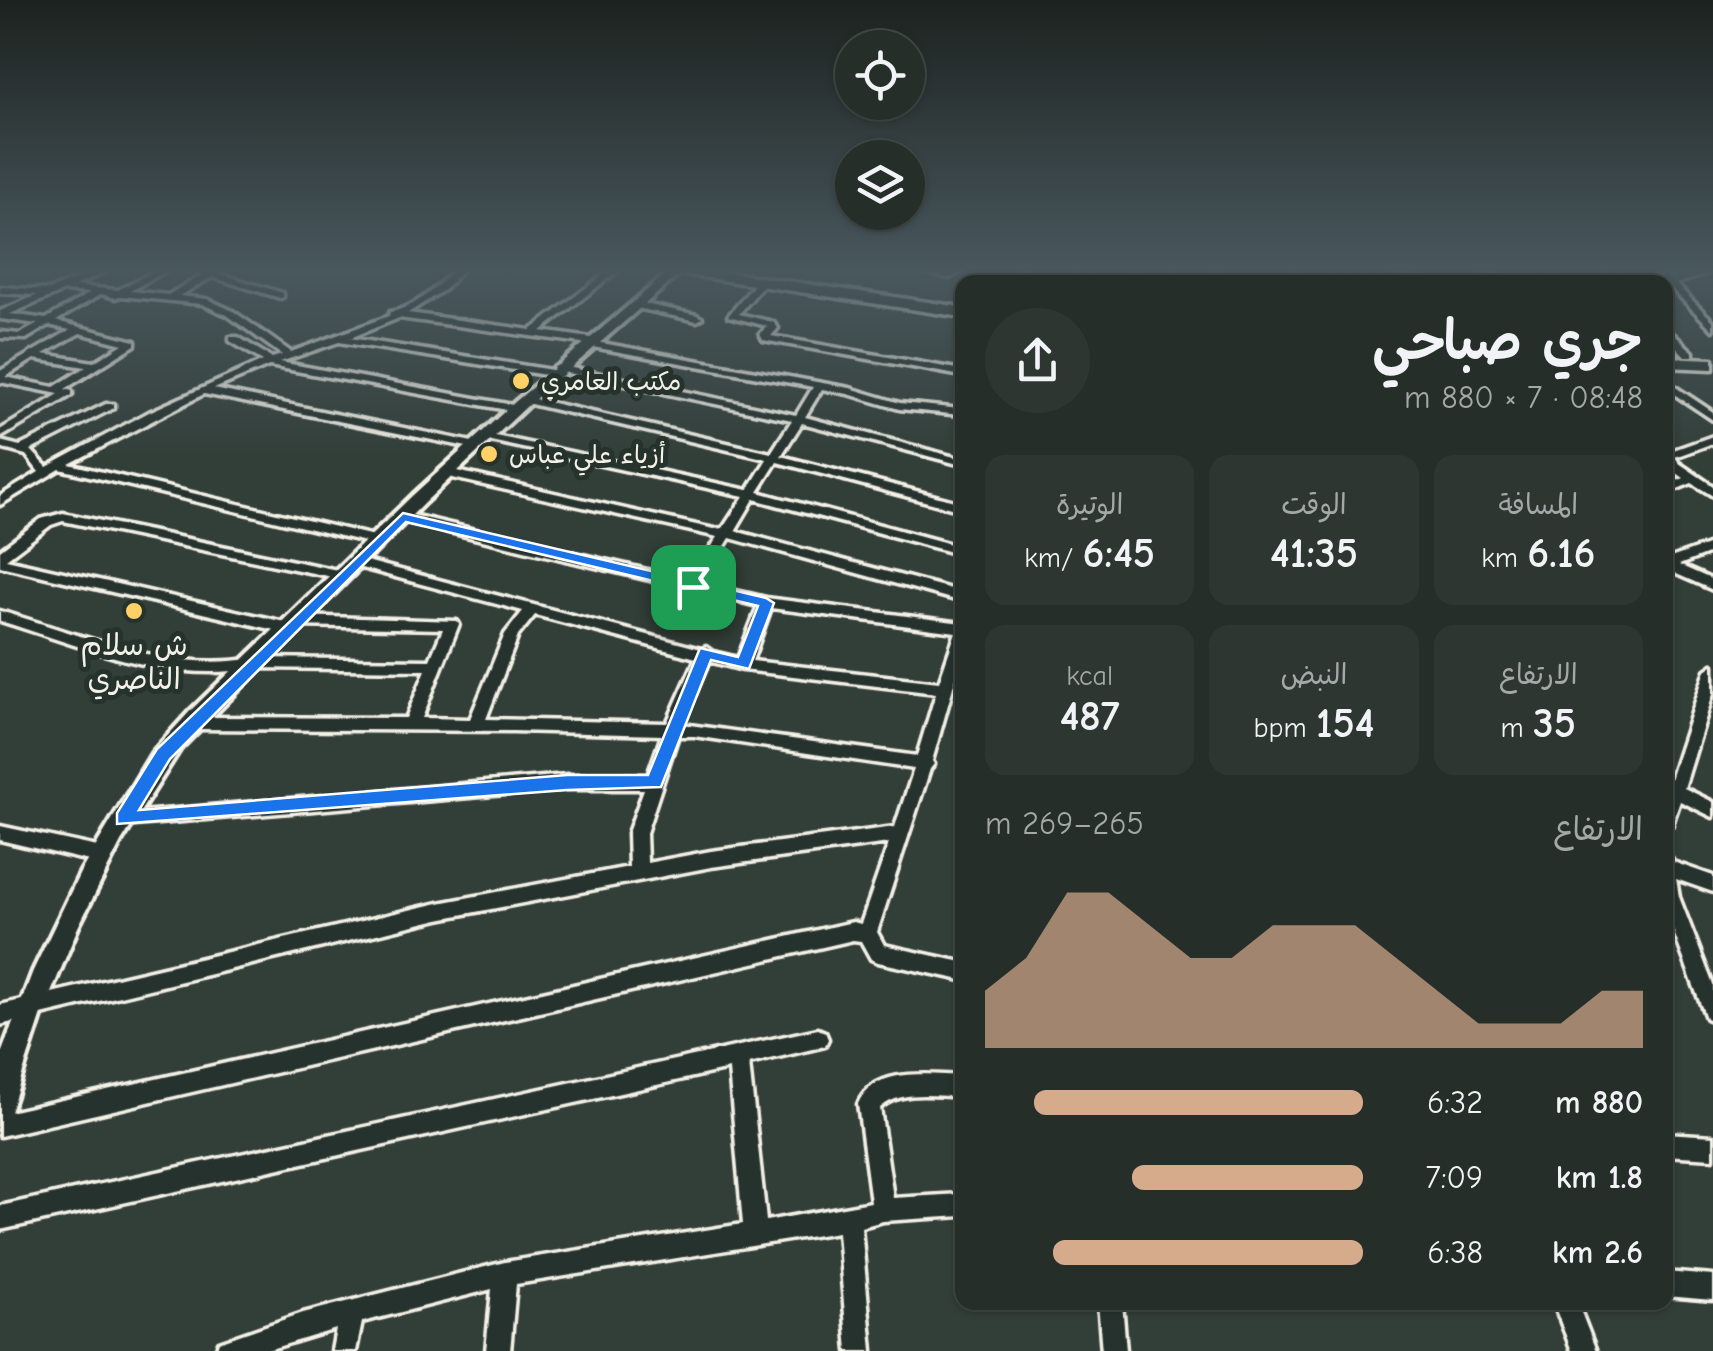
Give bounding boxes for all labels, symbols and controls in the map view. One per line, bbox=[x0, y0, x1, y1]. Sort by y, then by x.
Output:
map controls bbox=[835, 30, 925, 230]
button: locate bbox=[835, 30, 925, 120]
button: layers bbox=[835, 140, 925, 230]
button: share bbox=[985, 308, 1090, 413]
text: جري صباحي bbox=[1372, 309, 1643, 373]
place label: مكتب العامري bbox=[541, 367, 681, 400]
marker: مكتب العامري bbox=[510, 370, 532, 392]
text: 08:48 · 7 × 880 m bbox=[1404, 379, 1643, 416]
place label: أزياء علي عباس bbox=[509, 440, 665, 476]
marker: أزياء علي عباس bbox=[478, 443, 500, 465]
text: الوتيرة bbox=[1056, 489, 1123, 521]
text: الوقت bbox=[1281, 489, 1347, 521]
text: المسافة bbox=[1498, 489, 1578, 521]
text: 6:45 bbox=[1082, 529, 1155, 578]
text: 41:35 bbox=[1270, 529, 1358, 578]
text: 6.16 bbox=[1527, 529, 1595, 578]
text: /km bbox=[1024, 542, 1082, 574]
text: km bbox=[1481, 542, 1527, 574]
pin bbox=[651, 545, 736, 630]
icon: arrive bbox=[666, 560, 721, 615]
marker: ش سلام الناصري bbox=[123, 600, 145, 622]
place label: ش سلام الناصري bbox=[80, 628, 188, 700]
text: النبض bbox=[1281, 659, 1347, 691]
text: الارتفاع bbox=[1499, 659, 1578, 691]
text: kcal bbox=[1066, 660, 1113, 692]
text: 487 bbox=[1060, 692, 1120, 741]
text: 154 bbox=[1316, 699, 1374, 748]
text: 35 bbox=[1533, 699, 1576, 748]
text: bpm bbox=[1254, 712, 1316, 744]
text: m bbox=[1501, 712, 1533, 744]
text: 265–269 m bbox=[985, 805, 1144, 842]
text: الارتفاع bbox=[1553, 811, 1643, 848]
text: 6:32 bbox=[1427, 1084, 1483, 1121]
text: 880 m bbox=[1555, 1084, 1643, 1121]
text: 7:09 bbox=[1426, 1159, 1483, 1196]
text: 1.8 km bbox=[1556, 1159, 1643, 1196]
text: 6:38 bbox=[1427, 1234, 1483, 1271]
text: 2.6 km bbox=[1552, 1234, 1643, 1271]

